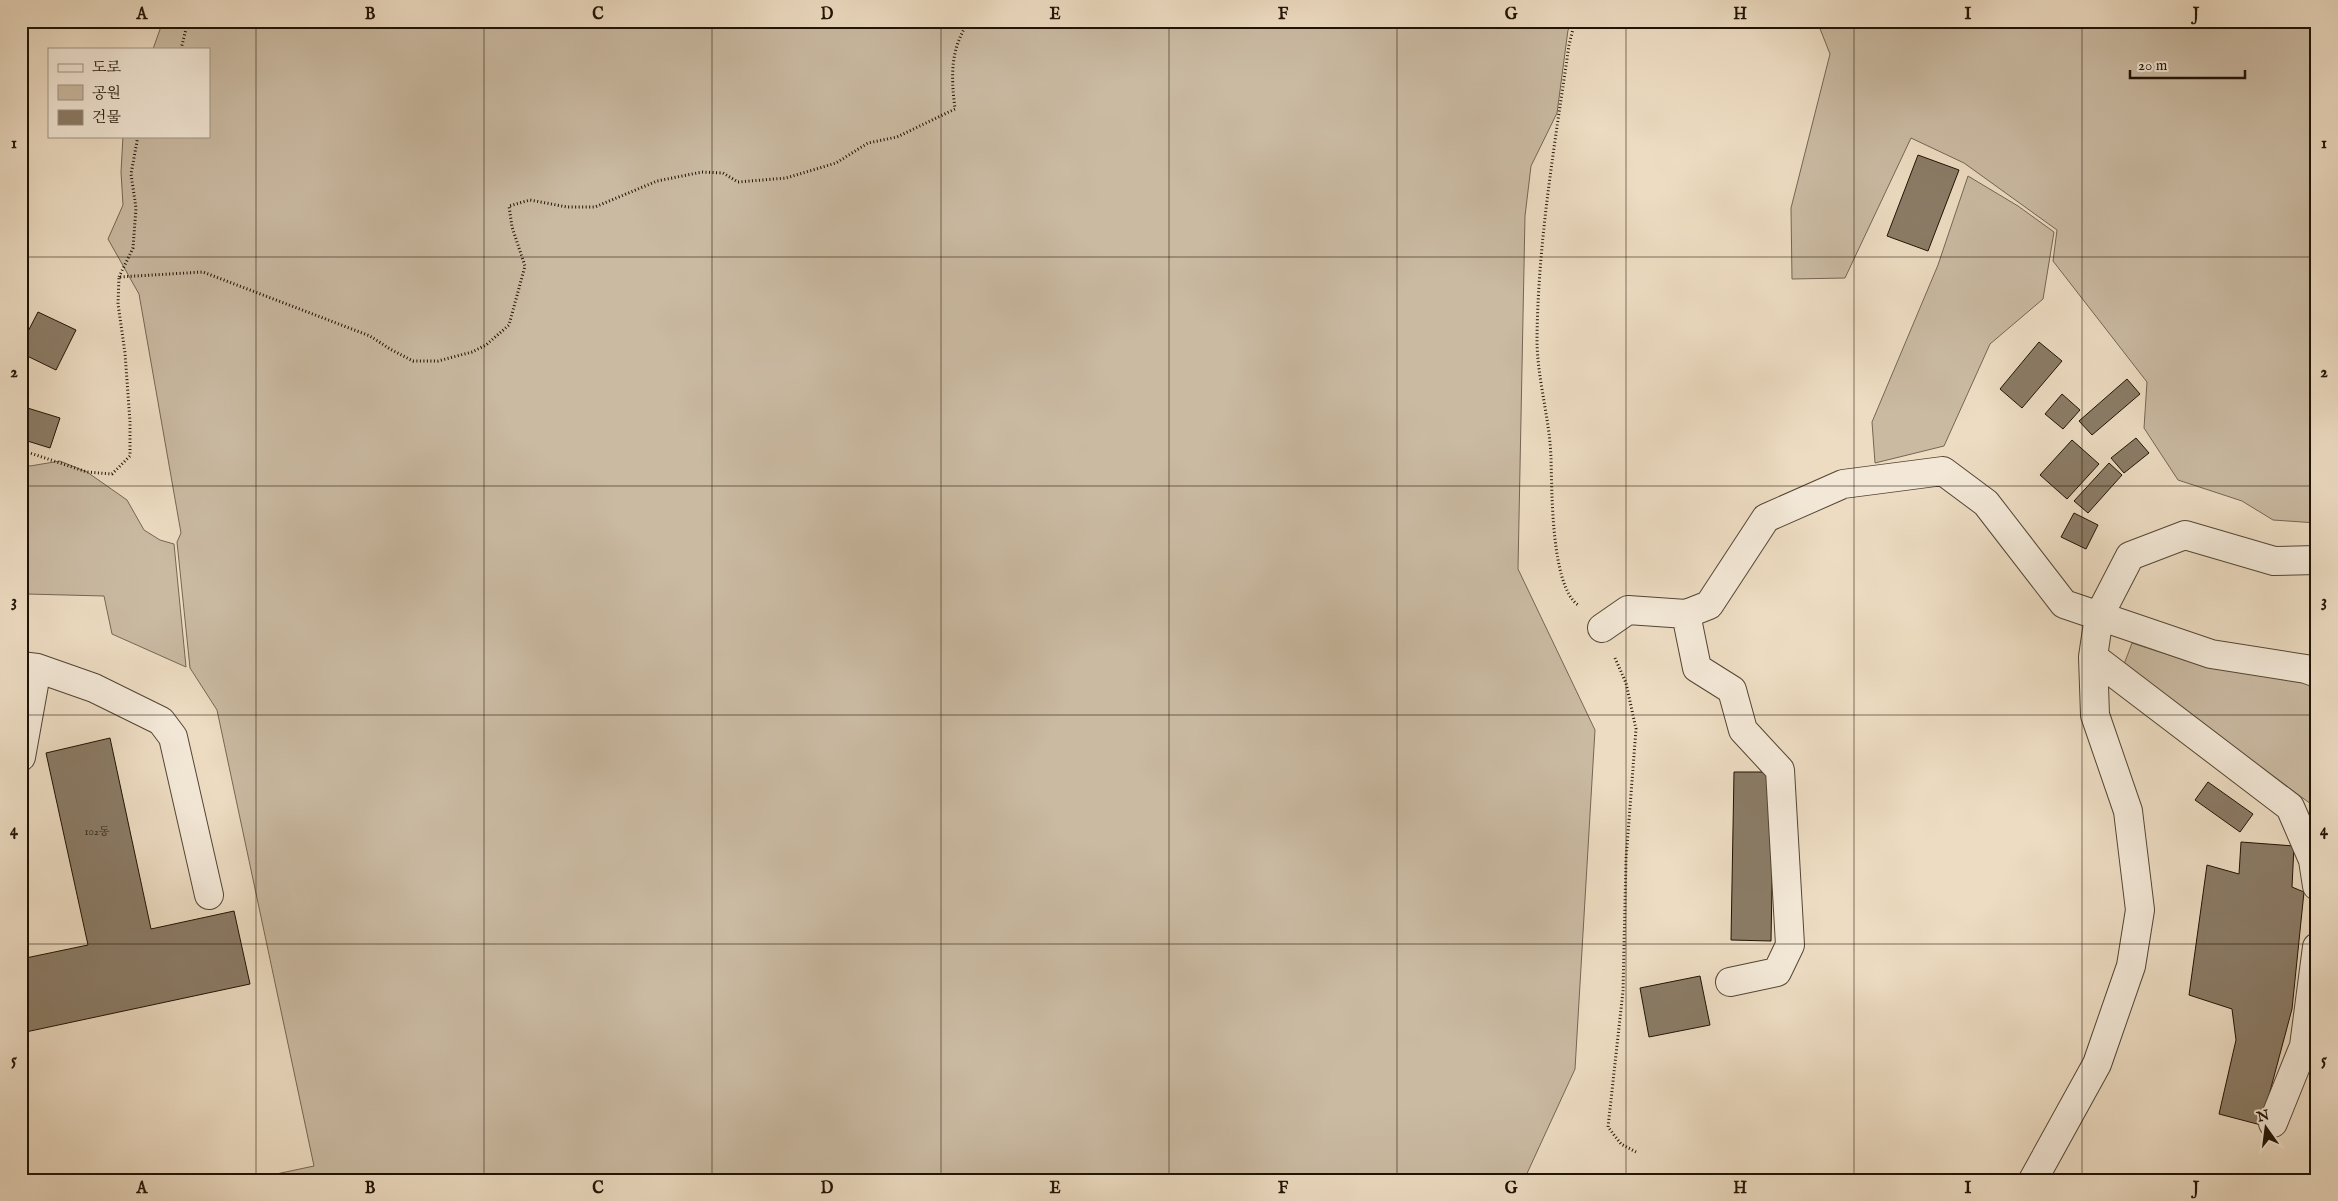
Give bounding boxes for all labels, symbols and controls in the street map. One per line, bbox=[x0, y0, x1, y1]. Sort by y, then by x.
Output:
text: A bbox=[136, 5, 149, 25]
text: B bbox=[365, 5, 376, 25]
text: C bbox=[592, 5, 604, 25]
text: D bbox=[821, 5, 834, 25]
text: E bbox=[1049, 5, 1061, 25]
text: F bbox=[1278, 5, 1289, 25]
text: G bbox=[1505, 5, 1518, 25]
text: H bbox=[1733, 5, 1747, 25]
text: I bbox=[1965, 5, 1972, 25]
text: J bbox=[2191, 5, 2200, 25]
legend bbox=[48, 48, 210, 138]
scale bar bbox=[2130, 48, 2246, 80]
text: 20 m bbox=[2138, 56, 2168, 75]
text: 도로 bbox=[92, 58, 121, 77]
text: 공원 bbox=[92, 84, 121, 103]
text: 건물 bbox=[92, 108, 121, 127]
text: 1 bbox=[11, 134, 17, 154]
text: 1 bbox=[2321, 134, 2327, 154]
text: 2 bbox=[10, 363, 18, 383]
text: 2 bbox=[2320, 363, 2328, 383]
text: 3 bbox=[11, 592, 17, 612]
text: 3 bbox=[2321, 592, 2327, 612]
text: 4 bbox=[10, 821, 19, 841]
text: 4 bbox=[2320, 821, 2329, 841]
house number: 102동 bbox=[84, 825, 110, 839]
text: 5 bbox=[11, 1051, 17, 1071]
text: 5 bbox=[2321, 1051, 2327, 1071]
north arrow bbox=[2240, 1104, 2290, 1154]
text: N bbox=[2254, 1106, 2271, 1127]
text: A bbox=[136, 1179, 149, 1199]
text: B bbox=[365, 1179, 376, 1199]
text: C bbox=[592, 1179, 604, 1199]
text: D bbox=[821, 1179, 834, 1199]
text: E bbox=[1049, 1179, 1061, 1199]
text: F bbox=[1278, 1179, 1289, 1199]
text: G bbox=[1505, 1179, 1518, 1199]
text: H bbox=[1733, 1179, 1747, 1199]
text: I bbox=[1965, 1179, 1972, 1199]
text: J bbox=[2191, 1179, 2200, 1199]

